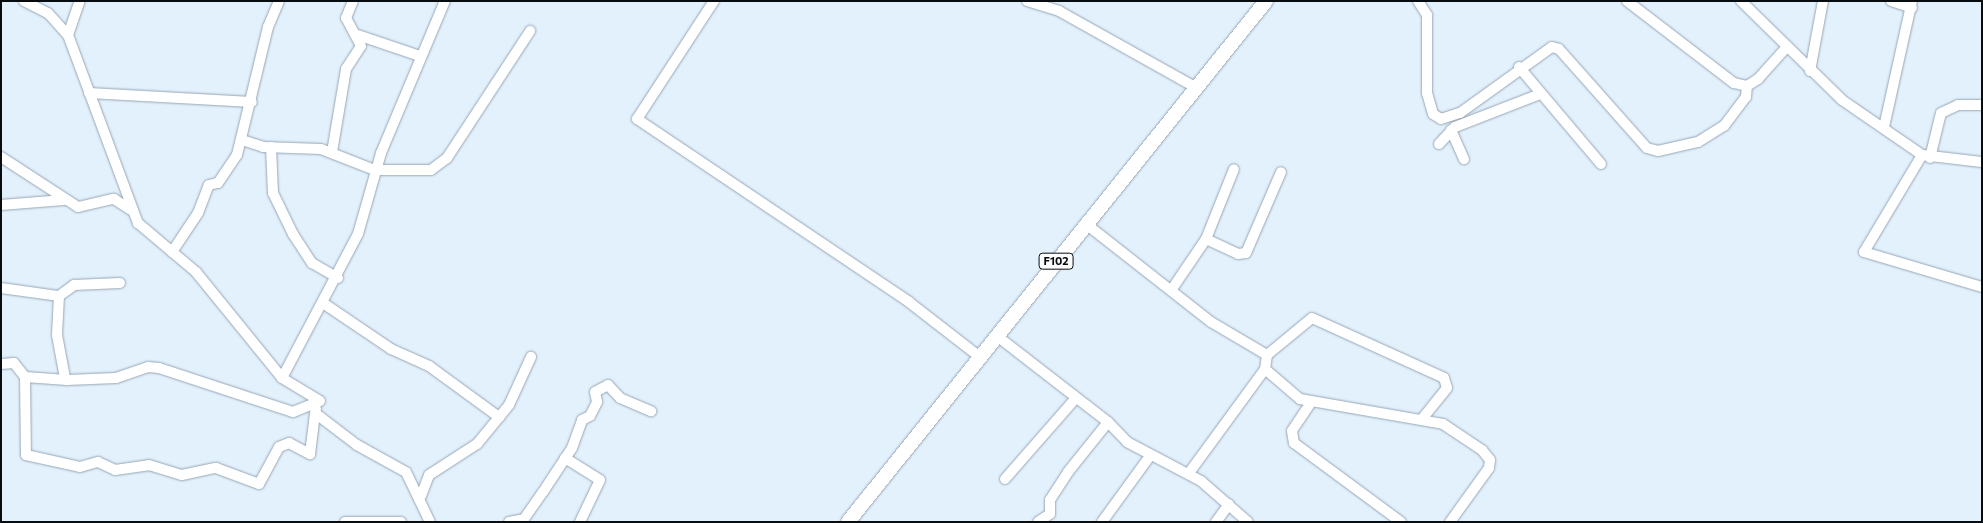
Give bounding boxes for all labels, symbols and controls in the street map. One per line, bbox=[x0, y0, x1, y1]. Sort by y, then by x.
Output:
road number: F102 bbox=[1038, 252, 1074, 270]

